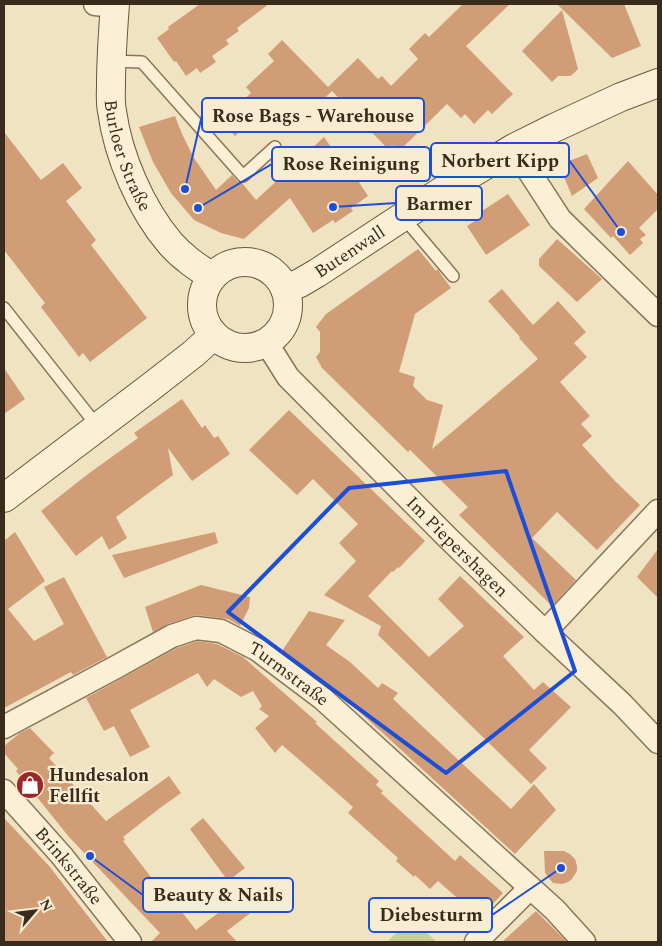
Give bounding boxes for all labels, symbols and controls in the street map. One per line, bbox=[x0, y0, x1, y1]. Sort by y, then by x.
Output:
street label: Burloer Straße bbox=[97, 98, 159, 216]
callout: Rose Bags - Warehouse bbox=[202, 98, 424, 132]
text: Rose Bags - Warehouse bbox=[212, 102, 414, 131]
callout: Norbert Kipp bbox=[431, 143, 569, 177]
callout: Rose Reinigung bbox=[272, 147, 430, 181]
text: Norbert Kipp bbox=[441, 147, 559, 176]
text: Rose Reinigung bbox=[282, 150, 420, 179]
callout: Barmer bbox=[396, 186, 482, 220]
text: Barmer bbox=[406, 190, 473, 219]
street label: Butenwall bbox=[309, 218, 391, 285]
street label: Im Piepershagen bbox=[400, 490, 515, 603]
street label: Turmstraße bbox=[244, 634, 336, 712]
place label: Hundesalon Fellfit bbox=[49, 762, 149, 810]
shop icon: Hundesalon Fellfit bbox=[15, 770, 45, 800]
street label: Brinkstraße bbox=[28, 821, 109, 911]
callout: Beauty & Nails bbox=[143, 878, 293, 912]
text: Beauty & Nails bbox=[153, 881, 283, 910]
north arrow bbox=[10, 886, 60, 936]
text: N bbox=[34, 895, 58, 915]
callout: Diebesturm bbox=[369, 898, 492, 932]
text: Diebesturm bbox=[379, 901, 483, 930]

